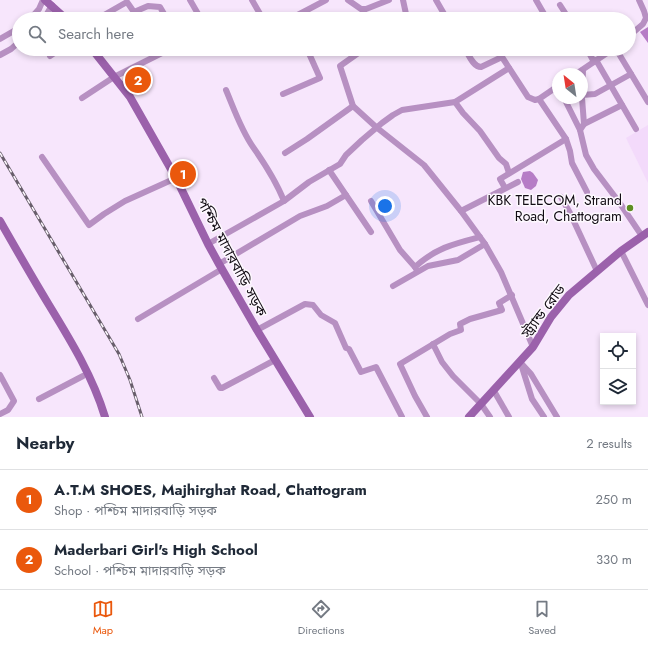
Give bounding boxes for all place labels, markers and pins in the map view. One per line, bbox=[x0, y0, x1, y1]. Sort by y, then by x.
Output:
pin: 2 bbox=[125, 65, 151, 95]
pin: 1 bbox=[170, 159, 196, 189]
place label: KBK TELECOM, Strand Road, Chattogram bbox=[488, 190, 622, 226]
marker: KBK TELECOM, Strand Road, Chattogram bbox=[625, 203, 635, 213]

